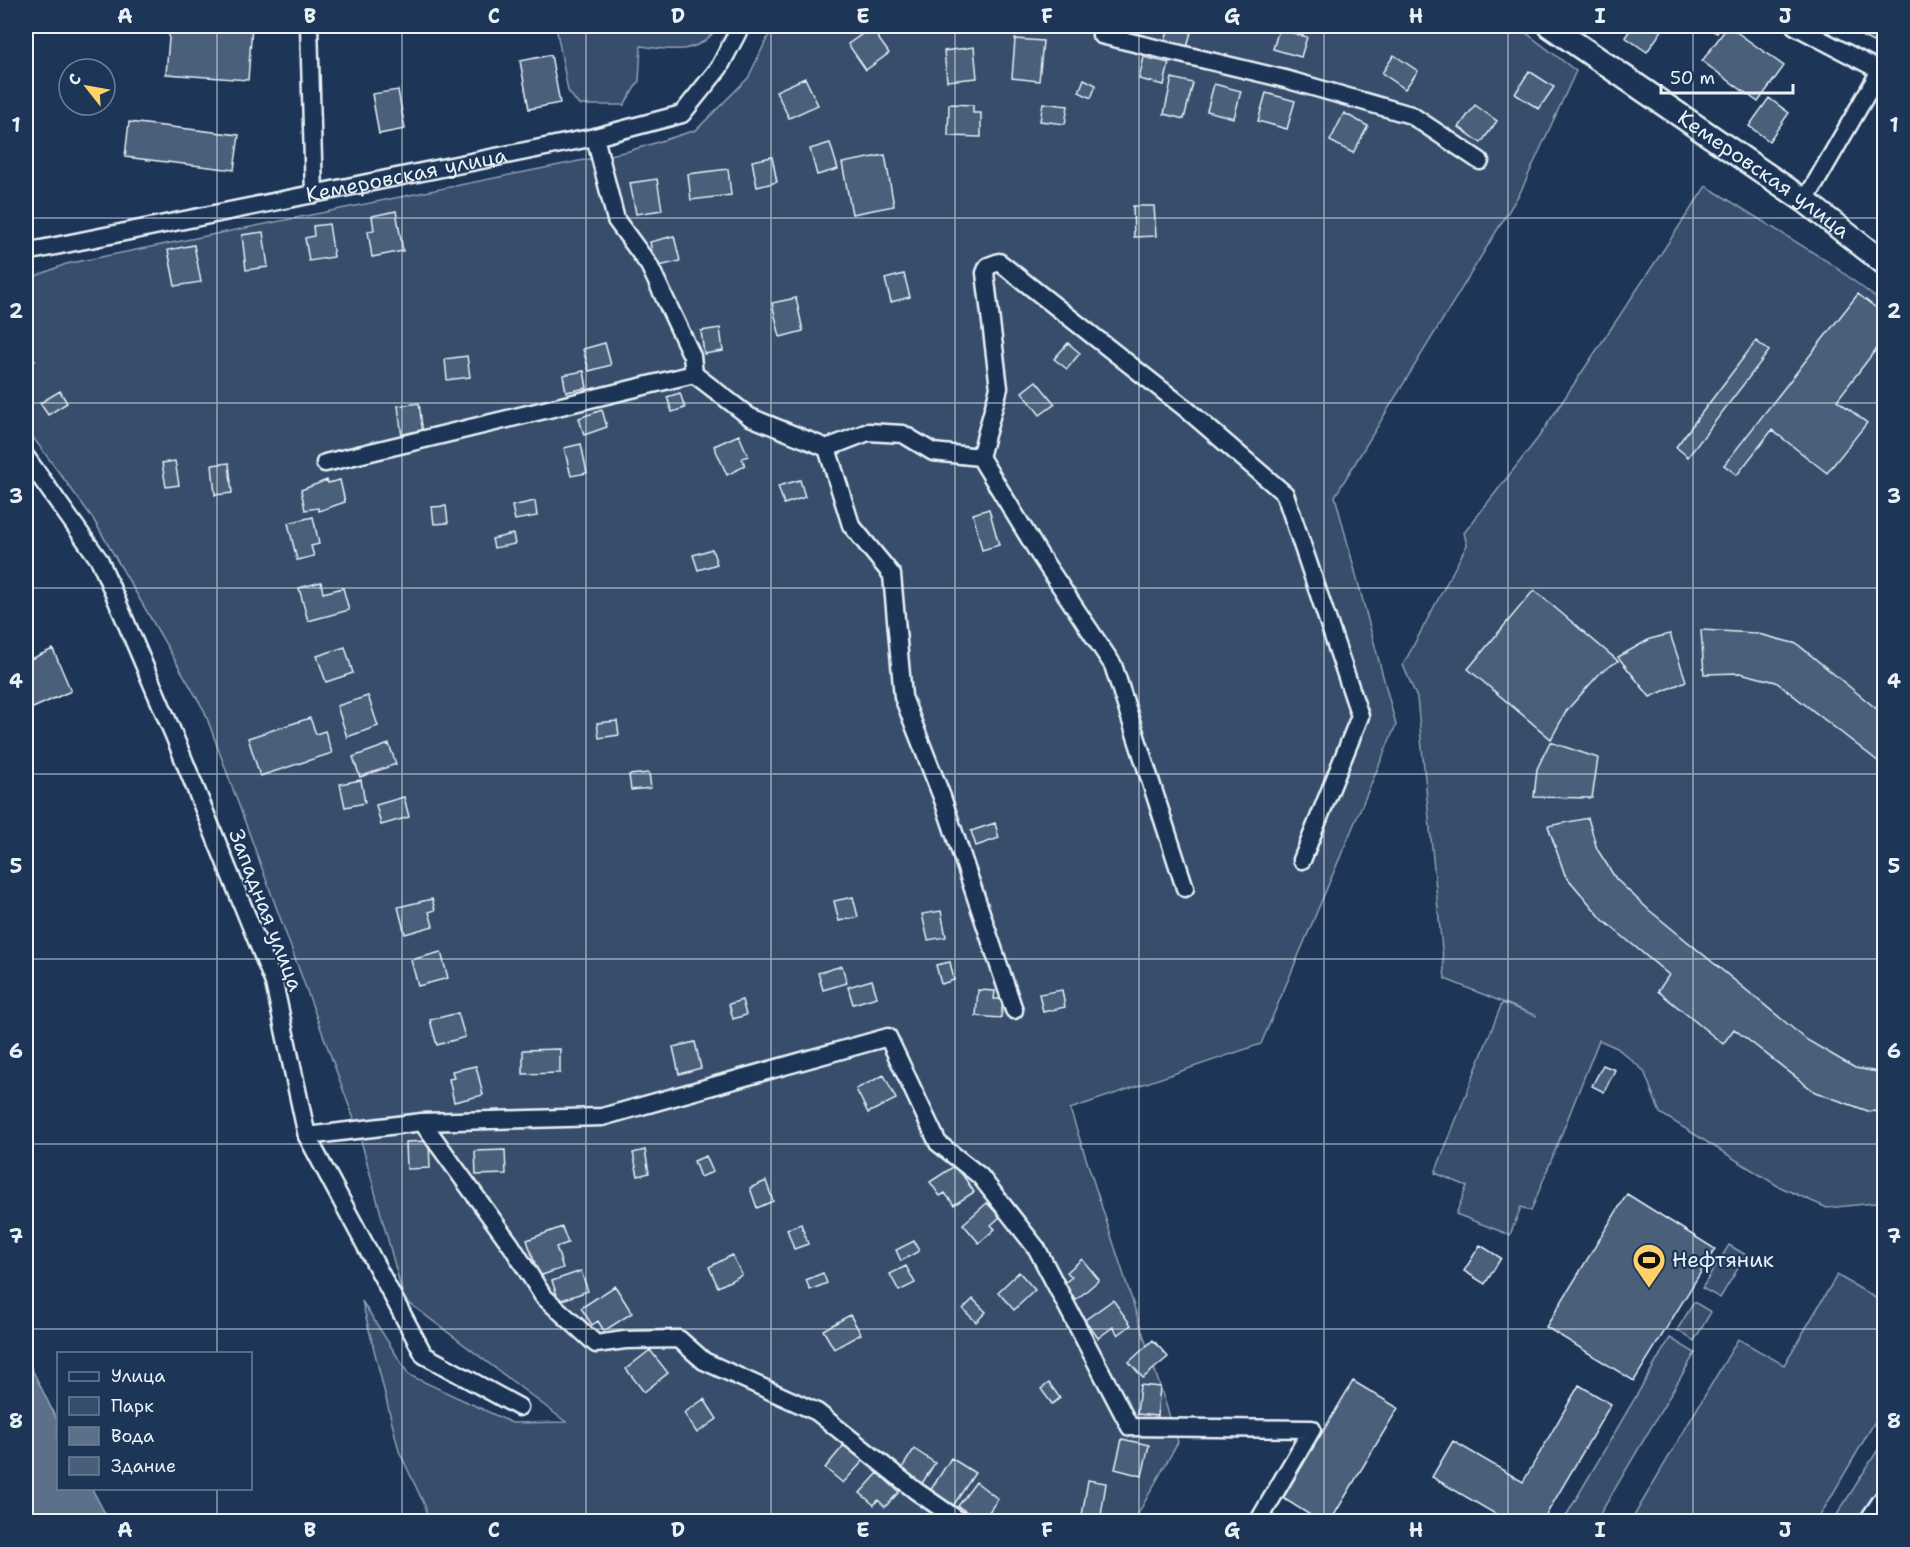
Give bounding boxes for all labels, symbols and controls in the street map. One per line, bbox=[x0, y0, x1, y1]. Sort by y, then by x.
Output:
text: A bbox=[117, 3, 133, 29]
text: B bbox=[304, 3, 316, 29]
text: C bbox=[488, 3, 500, 29]
text: D bbox=[671, 3, 685, 29]
text: E bbox=[856, 3, 870, 29]
text: F bbox=[1041, 3, 1053, 29]
text: G bbox=[1224, 3, 1240, 29]
text: H bbox=[1409, 3, 1423, 29]
text: I bbox=[1594, 3, 1606, 29]
text: J bbox=[1779, 3, 1792, 29]
north arrow bbox=[57, 57, 117, 117]
scale bar bbox=[1661, 57, 1793, 95]
text: 50 m bbox=[1670, 66, 1715, 90]
text: С bbox=[63, 70, 86, 89]
street label: Кемеровская улица bbox=[1672, 104, 1855, 245]
text: 1 bbox=[11, 112, 21, 138]
text: 1 bbox=[1889, 112, 1899, 138]
street label: Кемеровская улица bbox=[303, 141, 509, 209]
text: 2 bbox=[9, 298, 23, 324]
text: 2 bbox=[1887, 298, 1901, 324]
text: 3 bbox=[9, 483, 23, 509]
text: 3 bbox=[1887, 483, 1901, 509]
text: 4 bbox=[9, 668, 23, 694]
text: 4 bbox=[1887, 668, 1901, 694]
street label: Западная улица bbox=[222, 825, 310, 995]
text: 5 bbox=[10, 853, 22, 879]
text: 5 bbox=[1888, 853, 1900, 879]
text: 6 bbox=[9, 1038, 23, 1064]
text: 6 bbox=[1887, 1038, 1901, 1064]
text: 7 bbox=[9, 1223, 23, 1249]
text: 7 bbox=[1887, 1223, 1901, 1249]
sports icon: Нефтяник bbox=[1631, 1242, 1667, 1289]
place label: Нефтяник bbox=[1672, 1246, 1774, 1274]
legend bbox=[57, 1352, 252, 1490]
text: Улица bbox=[111, 1364, 165, 1388]
text: Парк bbox=[111, 1394, 154, 1418]
text: 8 bbox=[9, 1408, 23, 1434]
text: 8 bbox=[1887, 1408, 1901, 1434]
text: Вода bbox=[111, 1424, 154, 1448]
text: Здание bbox=[111, 1454, 176, 1478]
text: A bbox=[117, 1517, 133, 1543]
text: B bbox=[304, 1517, 316, 1543]
text: C bbox=[488, 1517, 500, 1543]
text: D bbox=[671, 1517, 685, 1543]
text: E bbox=[856, 1517, 870, 1543]
text: F bbox=[1041, 1517, 1053, 1543]
text: G bbox=[1224, 1517, 1240, 1543]
text: H bbox=[1409, 1517, 1423, 1543]
text: I bbox=[1594, 1517, 1606, 1543]
text: J bbox=[1779, 1517, 1792, 1543]

